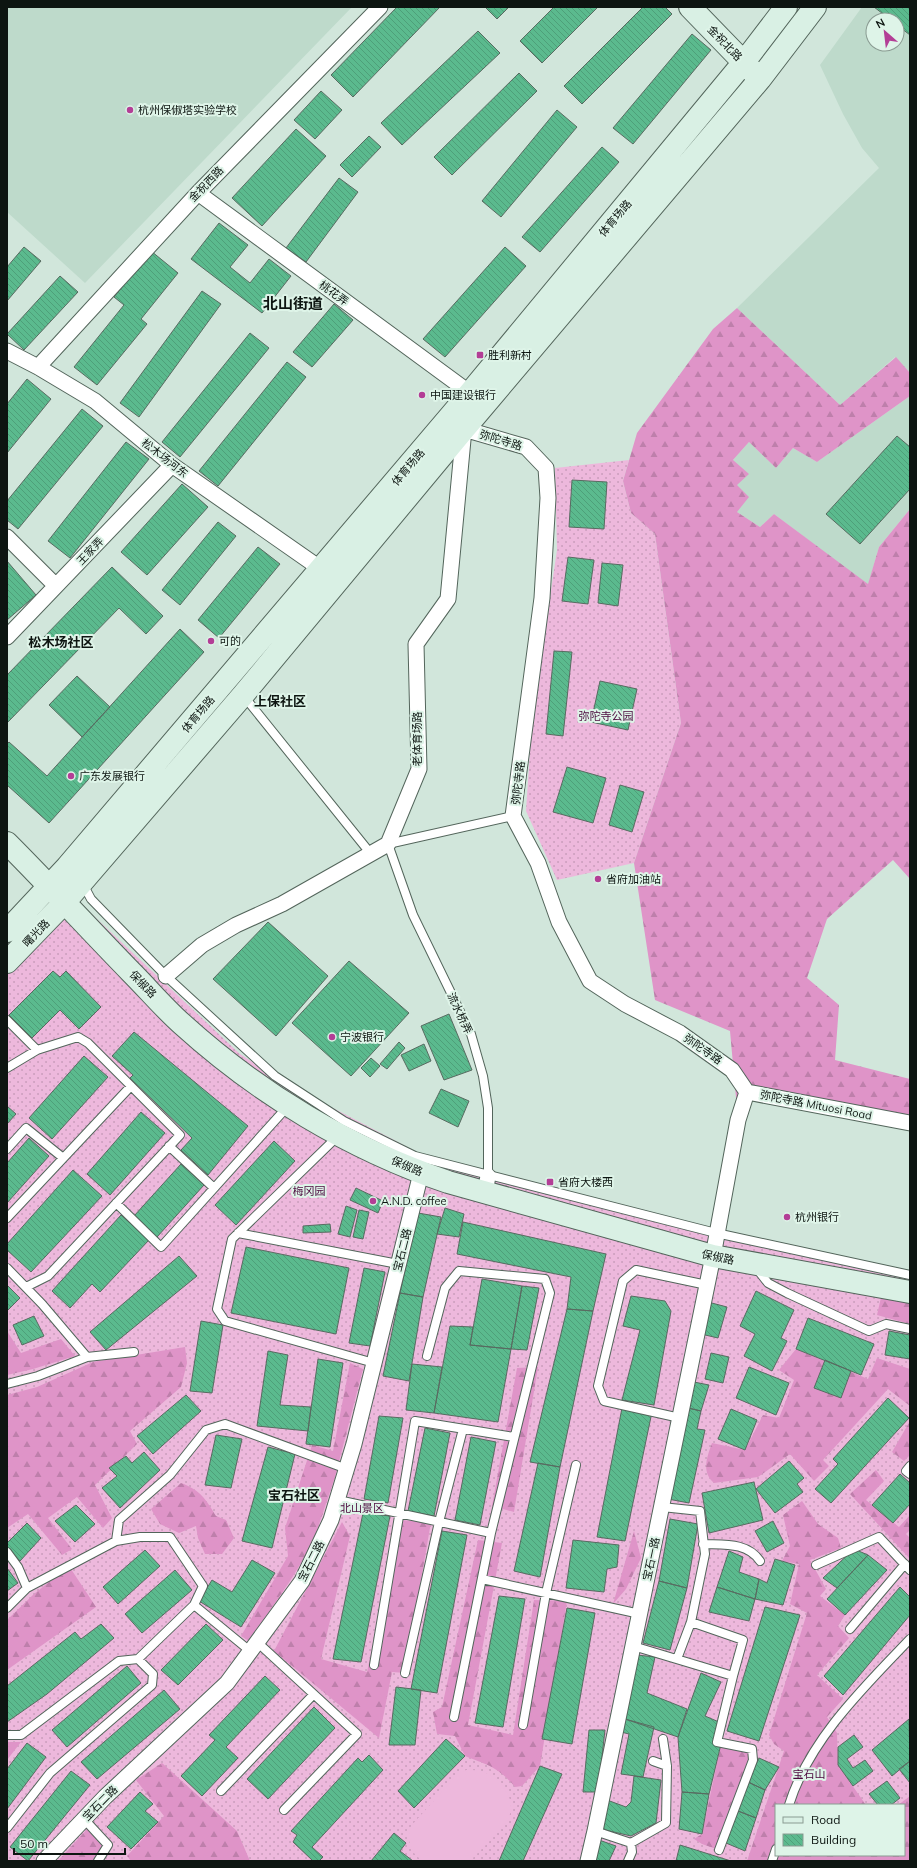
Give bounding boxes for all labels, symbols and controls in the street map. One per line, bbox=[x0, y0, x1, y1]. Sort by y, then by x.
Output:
north arrow bbox=[865, 12, 905, 52]
text: N bbox=[873, 15, 887, 31]
street label: 金祝北路 bbox=[705, 22, 745, 64]
place label: 杭州保俶塔实验学校 bbox=[138, 103, 237, 117]
marker: 杭州保俶塔实验学校 bbox=[125, 105, 135, 115]
street label: 金祝西路 bbox=[186, 163, 226, 205]
street label: 体育场路 bbox=[595, 197, 635, 239]
street label: 桃花弄 bbox=[317, 278, 351, 308]
district label: 北山街道 bbox=[263, 294, 323, 313]
place label: 胜利新村 bbox=[488, 348, 532, 362]
marker: 胜利新村 bbox=[475, 350, 485, 360]
place label: 中国建设银行 bbox=[430, 388, 496, 402]
marker: 中国建设银行 bbox=[417, 390, 427, 400]
street label: 弥陀寺路 bbox=[478, 427, 524, 453]
street label: 松木场河东 bbox=[139, 436, 191, 480]
street label: 体育场路 bbox=[388, 446, 428, 488]
street label: 王家弄 bbox=[74, 534, 106, 568]
district label: 松木场社区 bbox=[28, 634, 94, 650]
place label: 可的 bbox=[219, 634, 241, 648]
marker: 可的 bbox=[206, 636, 216, 646]
street label: 体育场路 bbox=[178, 693, 218, 735]
district label: 上保社区 bbox=[254, 693, 306, 709]
park label: 弥陀寺公园 bbox=[579, 709, 634, 723]
street label: 老体育场路 bbox=[410, 712, 424, 767]
street label: 弥陀寺路 bbox=[508, 760, 528, 806]
place label: 广东发展银行 bbox=[79, 769, 145, 783]
marker: 广东发展银行 bbox=[66, 771, 76, 781]
place label: 省府加油站 bbox=[606, 872, 661, 886]
marker: 省府加油站 bbox=[593, 874, 603, 884]
street label: 曙光路 bbox=[20, 916, 52, 950]
street label: 保俶路 bbox=[127, 967, 159, 1001]
street label: 流水桥弄 bbox=[444, 990, 476, 1036]
place label: 宁波银行 bbox=[340, 1030, 384, 1044]
street label: 弥陀寺路 bbox=[681, 1031, 725, 1067]
marker: 宁波银行 bbox=[327, 1032, 337, 1042]
street label: 弥陀寺路 Mituosi Road bbox=[759, 1087, 873, 1123]
street label: 保俶路 bbox=[389, 1153, 425, 1179]
place label: 省府大楼西 bbox=[558, 1175, 613, 1189]
marker: 省府大楼西 bbox=[545, 1177, 555, 1187]
park label: 梅冈园 bbox=[293, 1184, 326, 1198]
place label: A.N.D. coffee bbox=[381, 1194, 446, 1208]
marker: A.N.D. coffee bbox=[368, 1196, 378, 1206]
place label: 杭州银行 bbox=[795, 1210, 839, 1224]
marker: 杭州银行 bbox=[782, 1212, 792, 1222]
street label: 宝石二路 bbox=[390, 1227, 414, 1273]
street label: 保俶路 bbox=[700, 1247, 736, 1267]
district label: 宝石社区 bbox=[268, 1487, 320, 1503]
park label: 北山景区 bbox=[340, 1501, 384, 1515]
street label: 宝石一路 bbox=[640, 1536, 662, 1582]
street label: 宝石二路 bbox=[295, 1538, 327, 1584]
park label: 宝石山 bbox=[793, 1767, 826, 1781]
street label: 宝石二路 bbox=[79, 1782, 121, 1824]
legend bbox=[775, 1804, 905, 1856]
text: Road bbox=[811, 1812, 840, 1827]
scale bar bbox=[14, 1830, 125, 1856]
text: Building bbox=[811, 1832, 856, 1847]
text: 50 m bbox=[20, 1836, 48, 1851]

